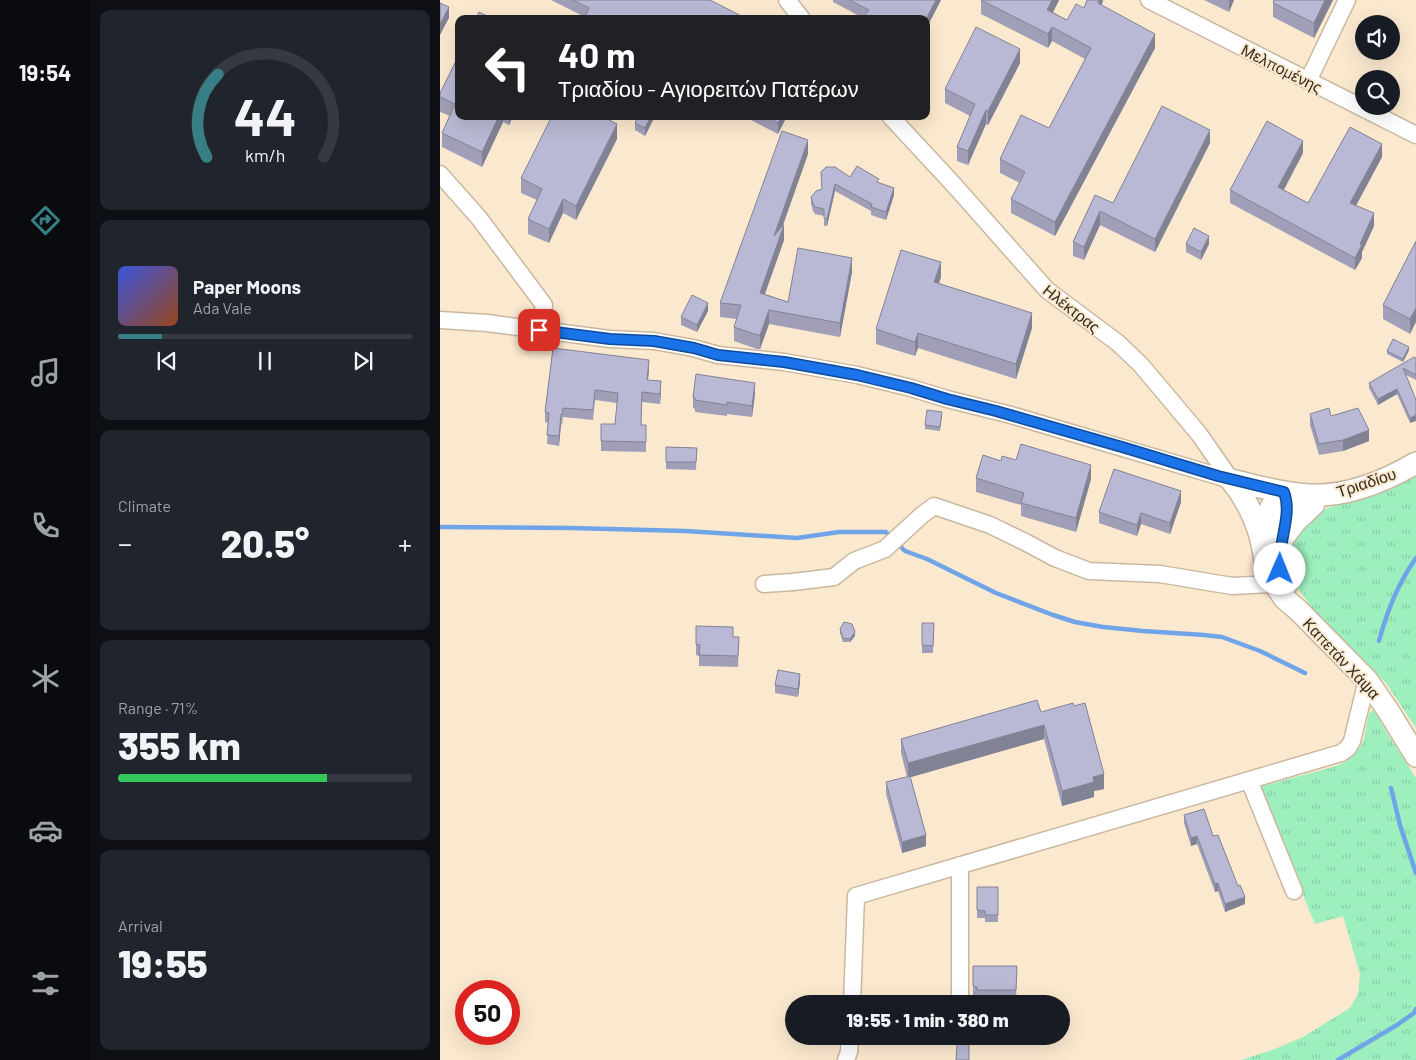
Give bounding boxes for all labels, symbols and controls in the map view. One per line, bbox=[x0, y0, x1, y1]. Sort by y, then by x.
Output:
map controls bbox=[1355, 15, 1400, 115]
button: sound bbox=[1355, 15, 1400, 60]
text: 40 m bbox=[558, 33, 635, 75]
icon: left bbox=[475, 35, 540, 100]
street label: Μελπομένης bbox=[1238, 40, 1326, 97]
text: 19:54 bbox=[19, 59, 71, 85]
button: search bbox=[1355, 70, 1400, 115]
text: Τριαδίου - Αγιορειτών Πατέρων bbox=[558, 75, 859, 101]
text: 44 bbox=[234, 84, 296, 146]
text: km/h bbox=[245, 144, 285, 166]
icon: directions bbox=[28, 203, 63, 238]
text: Paper Moons bbox=[193, 275, 301, 298]
street label: Ηλέκτρας bbox=[1040, 280, 1104, 336]
text: Ada Vale bbox=[193, 298, 252, 317]
pin bbox=[518, 309, 560, 351]
icon: arrive bbox=[525, 316, 553, 344]
icon: previous bbox=[153, 347, 181, 375]
icon: pause bbox=[251, 347, 279, 375]
icon: next bbox=[349, 347, 377, 375]
icon: music bbox=[28, 355, 63, 390]
street label: Τριαδίου bbox=[1334, 463, 1398, 501]
text: Climate bbox=[118, 496, 171, 515]
icon: phone bbox=[28, 508, 63, 543]
text: 20.5° bbox=[221, 520, 309, 566]
text: − bbox=[118, 526, 132, 560]
text: + bbox=[398, 526, 412, 560]
position arrow bbox=[1253, 542, 1305, 594]
street label: Καπετάν Χάψα bbox=[1299, 613, 1385, 703]
icon: climate bbox=[28, 661, 63, 696]
text: Range · 71% bbox=[118, 698, 198, 717]
text: 355 km bbox=[118, 722, 241, 768]
icon: car bbox=[28, 813, 63, 848]
text: Arrival bbox=[118, 916, 163, 935]
text: 19:55 bbox=[118, 940, 208, 986]
icon: filters bbox=[28, 966, 63, 1001]
speed limit sign: 50 bbox=[455, 980, 520, 1045]
text: 19:55 · 1 min · 380 m bbox=[846, 1008, 1009, 1031]

